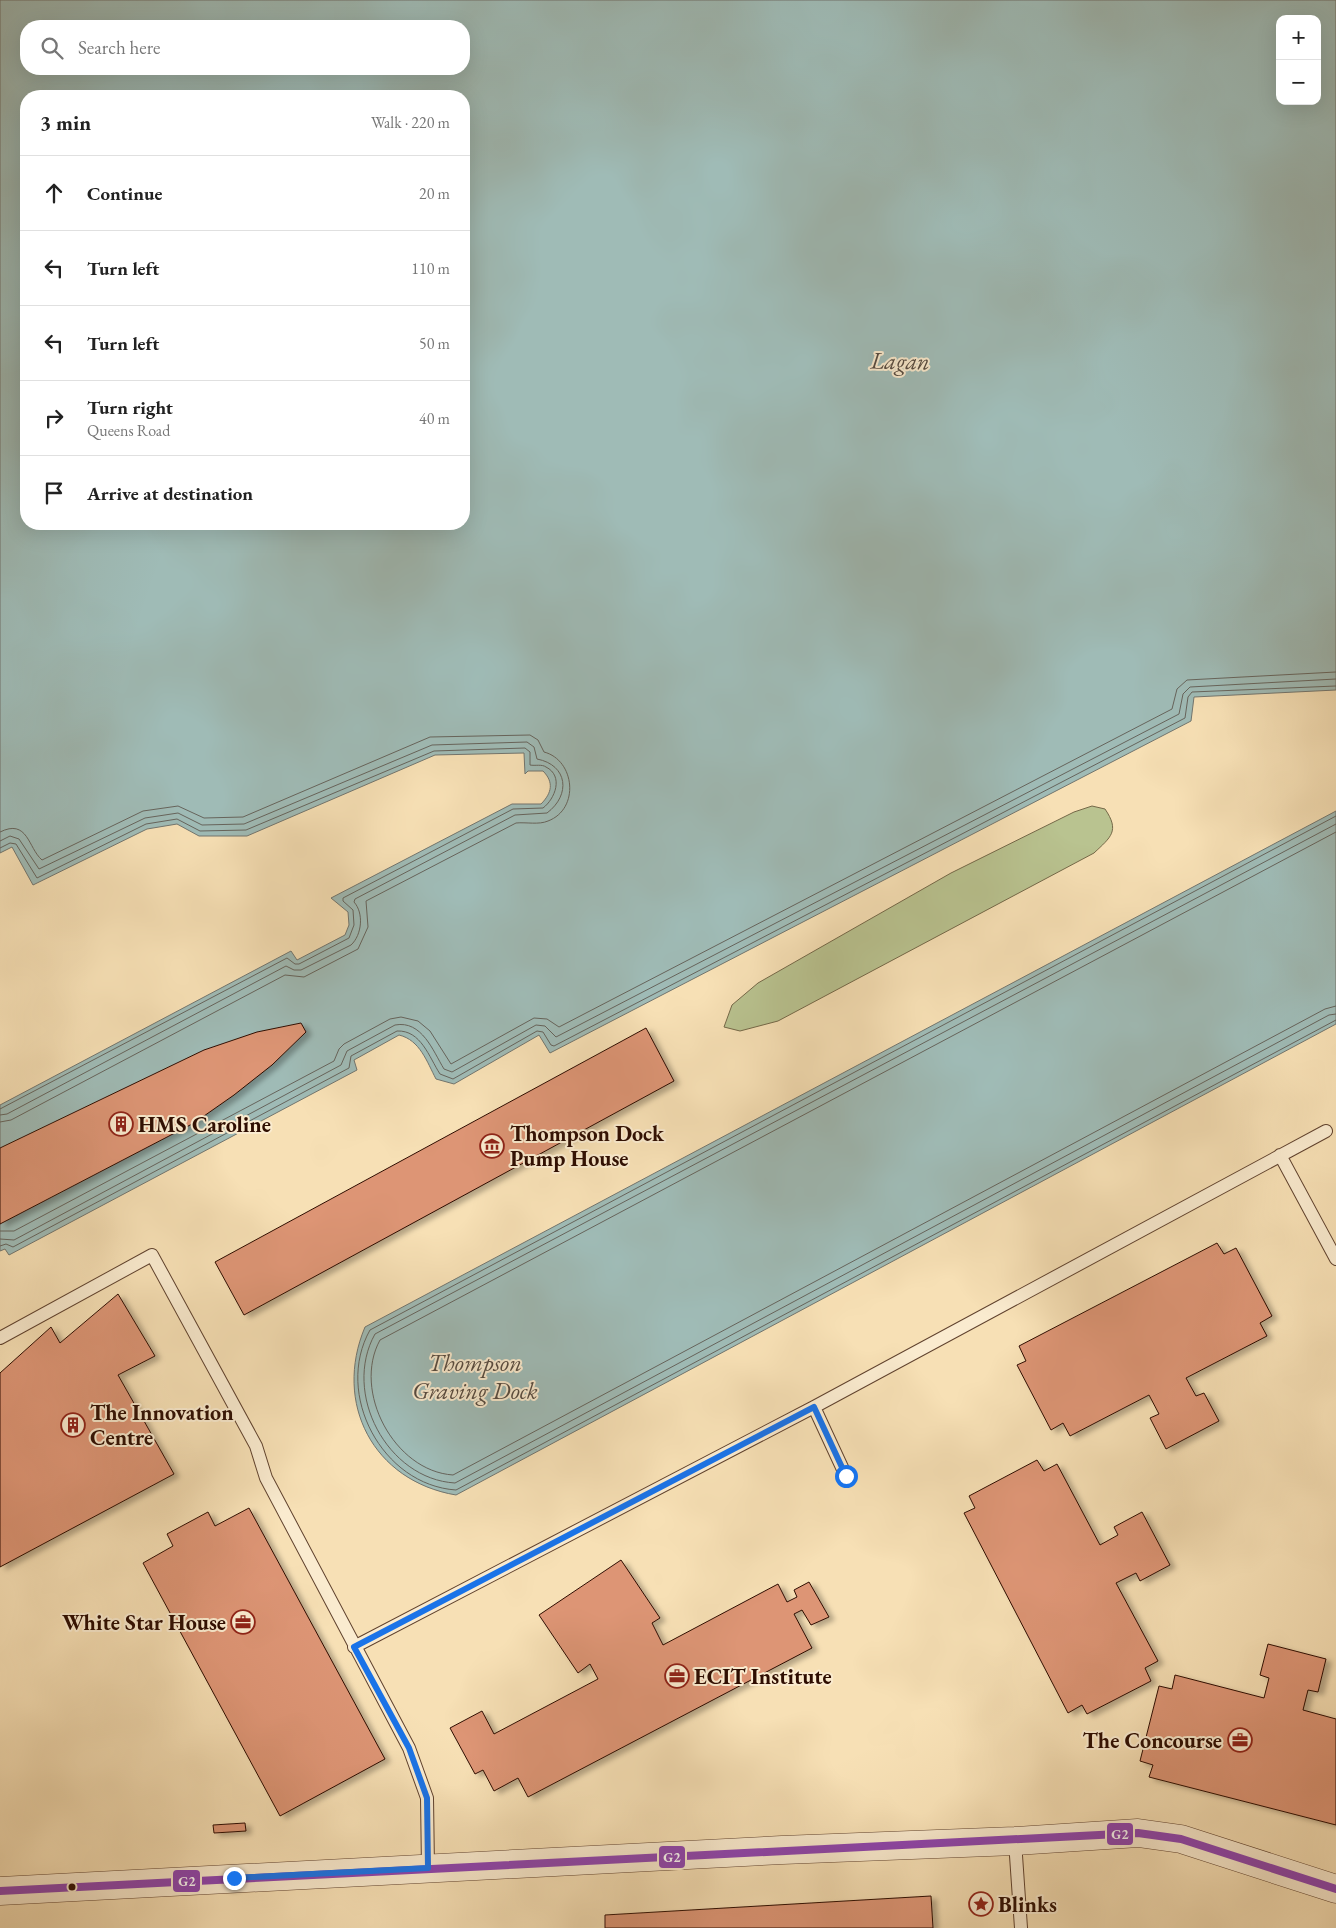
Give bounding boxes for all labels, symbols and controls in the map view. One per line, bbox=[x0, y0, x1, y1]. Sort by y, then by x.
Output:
map controls bbox=[1276, 15, 1321, 105]
button: + bbox=[1276, 15, 1321, 60]
search box bbox=[20, 20, 470, 75]
icon: search bbox=[38, 34, 66, 62]
text: Search here bbox=[78, 35, 160, 60]
button: − bbox=[1276, 60, 1321, 105]
text: 3 min bbox=[40, 109, 91, 136]
text: Walk · 220 m bbox=[371, 112, 450, 133]
icon: ahead bbox=[40, 179, 68, 207]
text: Continue bbox=[87, 181, 162, 206]
text: 20 m bbox=[419, 183, 450, 204]
icon: left bbox=[40, 254, 68, 282]
text: Turn left bbox=[87, 256, 159, 281]
text: 110 m bbox=[411, 258, 450, 279]
icon: left bbox=[40, 329, 68, 357]
text: Turn left bbox=[87, 331, 159, 356]
text: 50 m bbox=[419, 333, 450, 354]
water label: Lagan bbox=[869, 344, 930, 377]
text: Turn right bbox=[87, 395, 173, 420]
icon: right bbox=[40, 404, 68, 432]
text: 40 m bbox=[419, 408, 450, 429]
text: Queens Road bbox=[87, 420, 170, 441]
icon: arrive bbox=[40, 479, 68, 507]
text: Arrive at destination bbox=[87, 481, 253, 506]
place label: HMS Caroline bbox=[138, 1110, 271, 1139]
building icon: HMS Caroline bbox=[108, 1111, 134, 1137]
place label: Thompson Dock Pump House bbox=[510, 1119, 665, 1173]
museum icon: Thompson Dock Pump House bbox=[479, 1133, 505, 1159]
water label: Thompson Graving Dock bbox=[412, 1347, 538, 1406]
place label: The Innovation Centre bbox=[90, 1398, 234, 1452]
building icon: The Innovation Centre bbox=[60, 1412, 86, 1438]
route start bbox=[835, 1465, 858, 1488]
place label: White Star House bbox=[62, 1608, 226, 1637]
office icon: White Star House bbox=[230, 1609, 256, 1635]
place label: ECIT Institute bbox=[694, 1662, 832, 1691]
office icon: ECIT Institute bbox=[664, 1663, 690, 1689]
place label: The Concourse bbox=[1083, 1726, 1222, 1755]
office icon: The Concourse bbox=[1227, 1727, 1253, 1753]
line badge: G2 bbox=[1106, 1822, 1134, 1846]
text: G2 bbox=[1111, 1825, 1129, 1843]
line badge: G2 bbox=[658, 1845, 686, 1869]
text: G2 bbox=[663, 1848, 681, 1866]
route end bbox=[223, 1867, 246, 1890]
line badge: G2 bbox=[172, 1869, 201, 1893]
text: G2 bbox=[178, 1872, 196, 1890]
unlabelled marker bbox=[67, 1882, 77, 1892]
place label: Blinks bbox=[998, 1890, 1057, 1919]
place icon: Blinks bbox=[968, 1891, 994, 1917]

